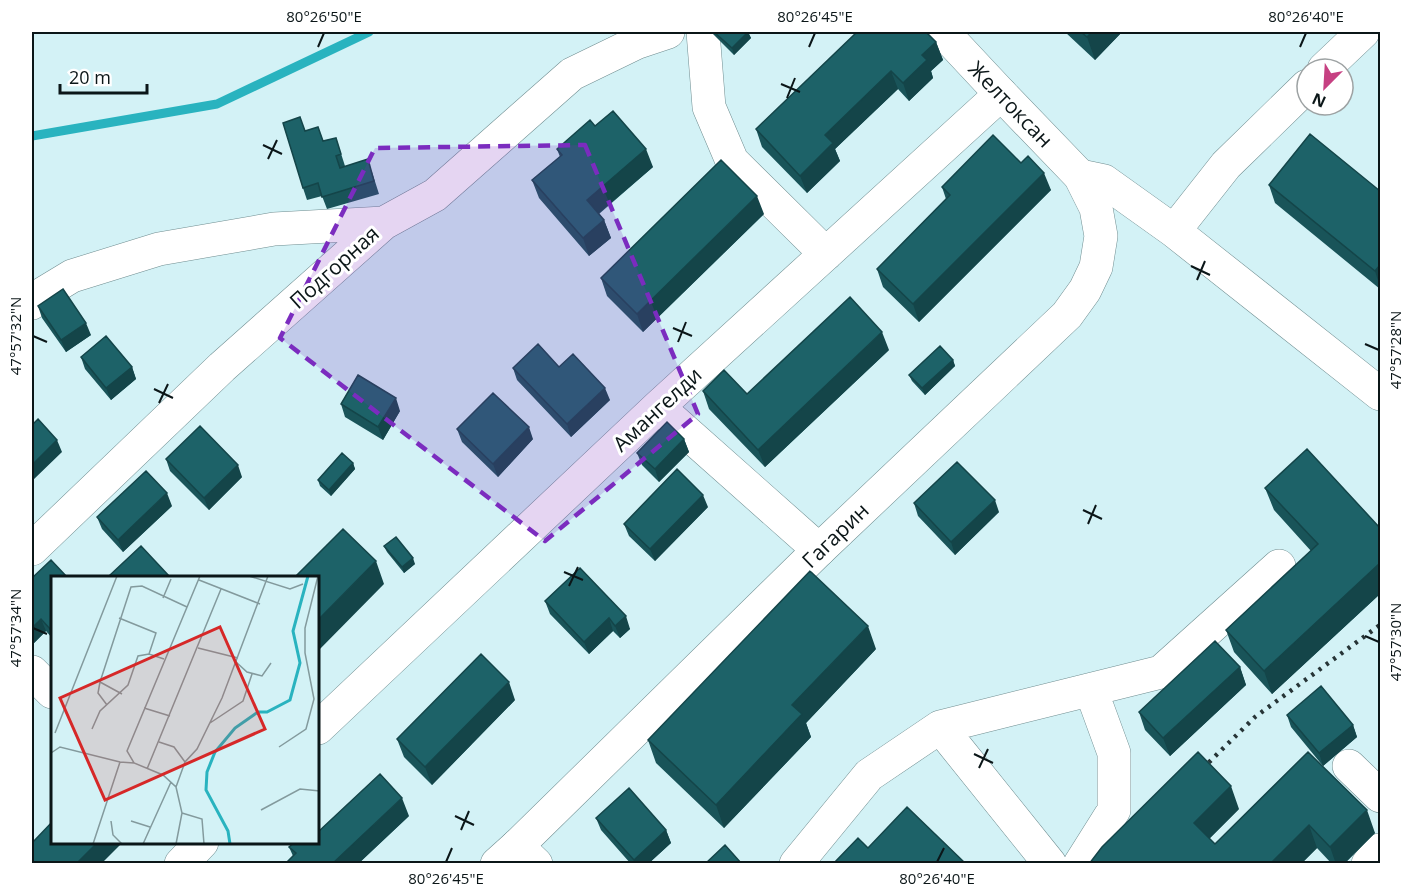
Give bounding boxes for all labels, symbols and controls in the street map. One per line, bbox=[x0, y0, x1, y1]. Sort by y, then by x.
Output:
text: 80°26'50"E bbox=[286, 6, 362, 26]
text: 80°26'45"E bbox=[777, 6, 853, 26]
text: 80°26'40"E bbox=[1268, 6, 1344, 26]
street label: Желтоксан bbox=[963, 55, 1059, 153]
scale bar bbox=[60, 57, 147, 95]
north arrow bbox=[1295, 57, 1355, 117]
text: 20 m bbox=[69, 65, 111, 89]
text: N bbox=[1308, 88, 1329, 113]
street label: Подгорная bbox=[283, 219, 385, 315]
text: 47°57'32"N bbox=[5, 297, 25, 375]
text: 47°57'28"N bbox=[1385, 311, 1405, 389]
street label: Амангелди bbox=[607, 361, 707, 457]
street label: Гагарин bbox=[795, 496, 875, 574]
inset map bbox=[51, 576, 320, 844]
text: 47°57'34"N bbox=[5, 589, 25, 667]
text: 47°57'30"N bbox=[1385, 603, 1405, 681]
text: 80°26'45"E bbox=[408, 868, 484, 888]
text: 80°26'40"E bbox=[899, 868, 975, 888]

